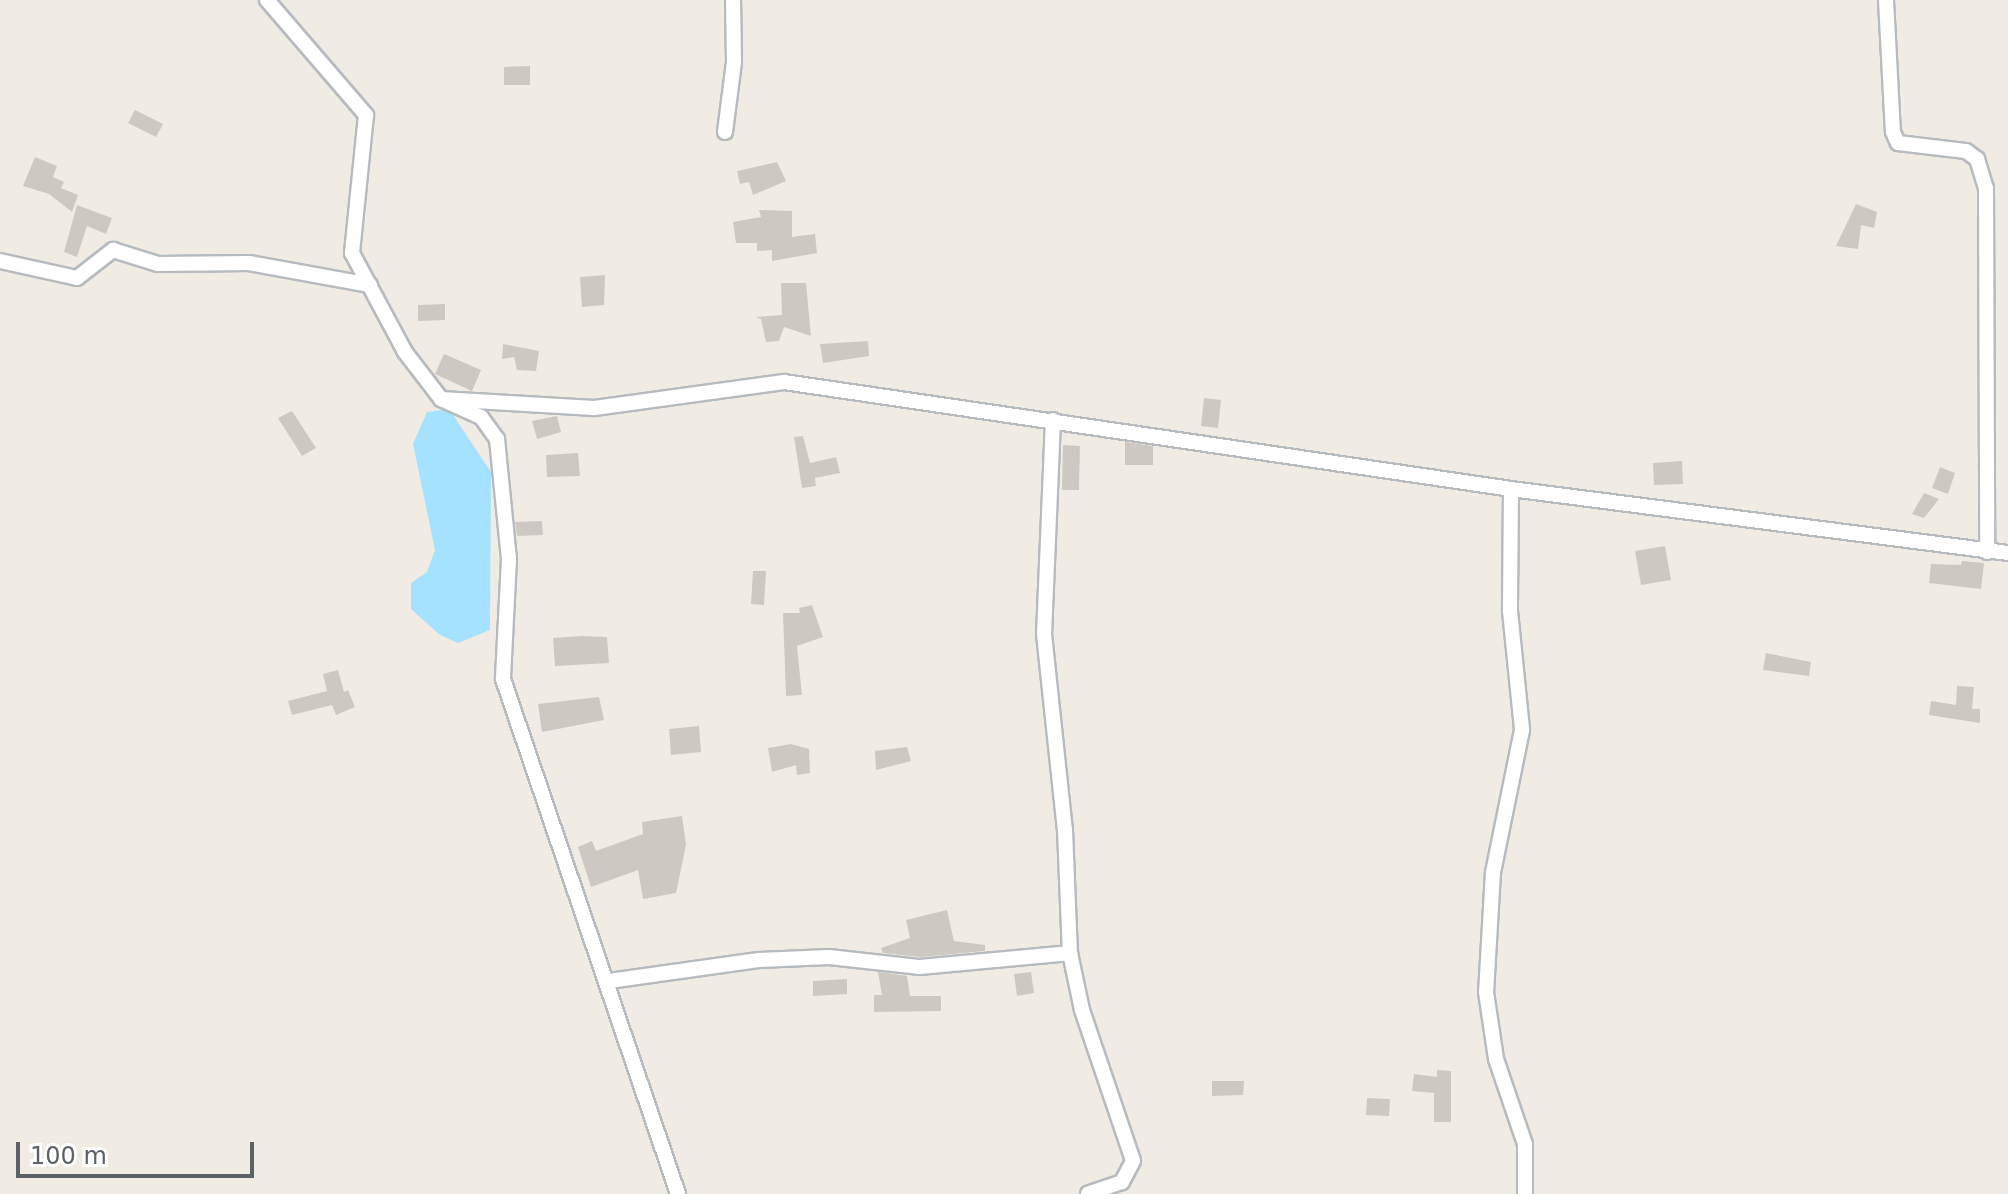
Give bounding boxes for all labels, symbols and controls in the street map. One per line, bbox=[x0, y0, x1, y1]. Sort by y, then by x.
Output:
scale bar bbox=[20, 1126, 258, 1176]
text: 100 m bbox=[30, 1142, 107, 1170]

